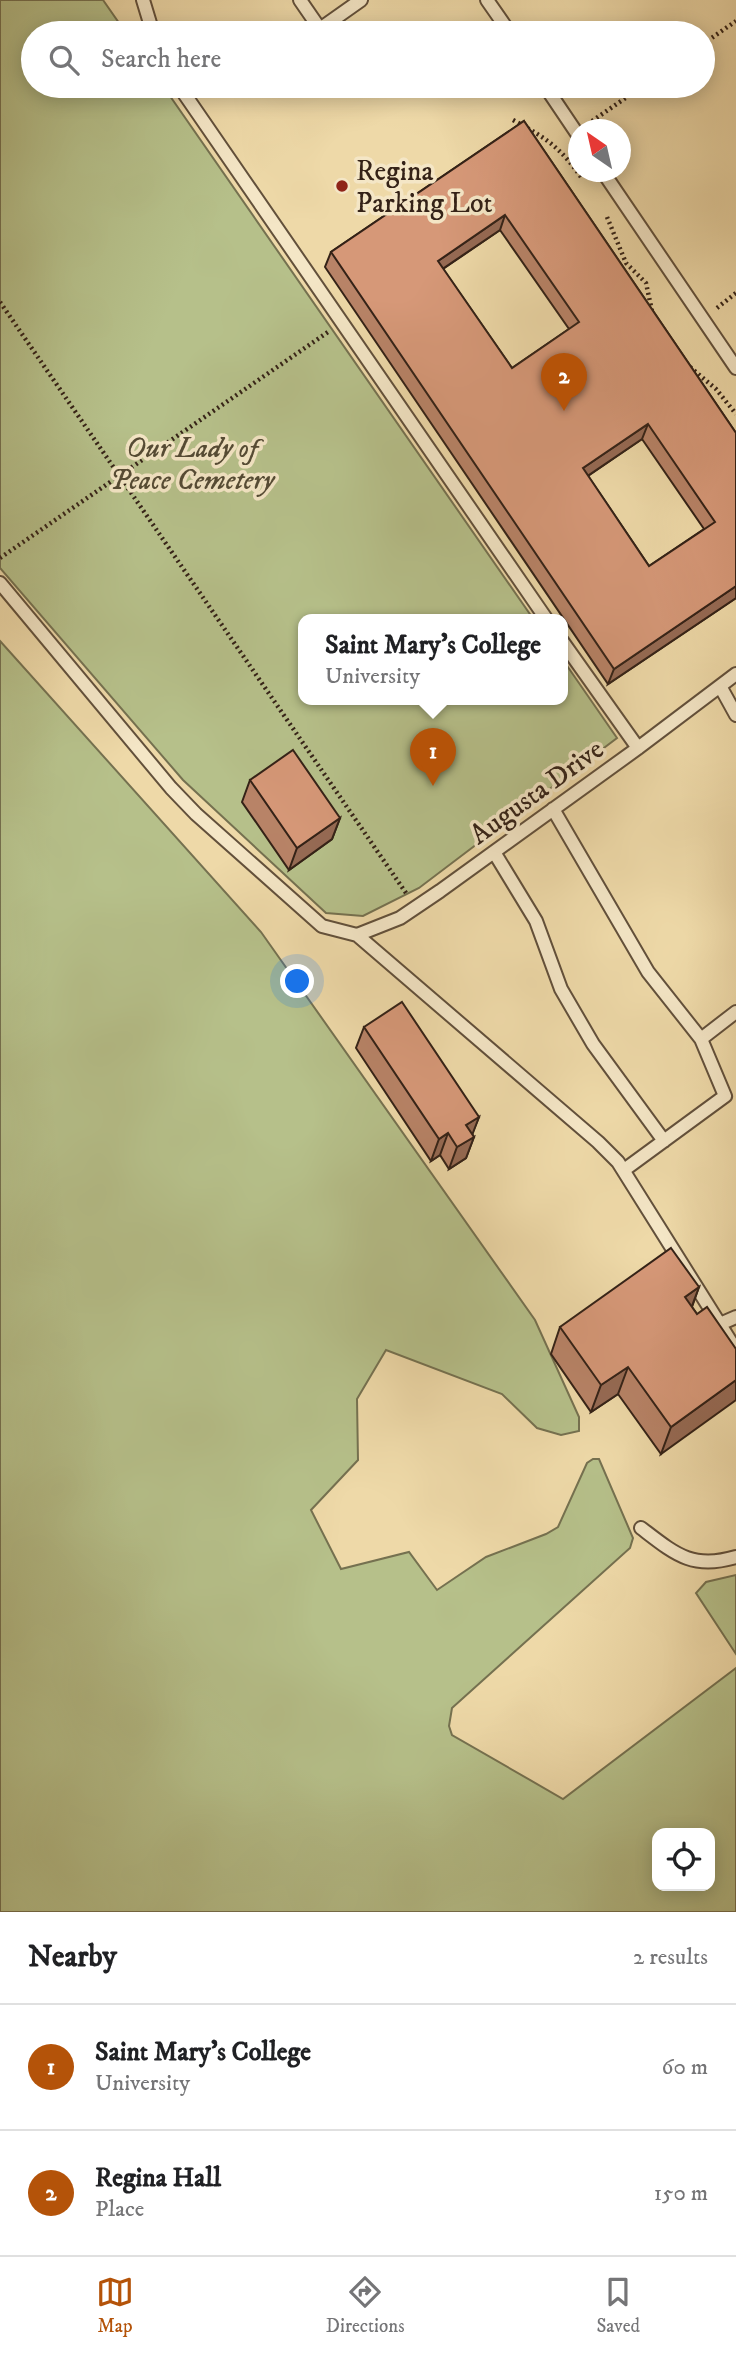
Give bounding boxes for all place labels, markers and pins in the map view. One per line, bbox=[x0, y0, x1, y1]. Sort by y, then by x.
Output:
place label: Regina Parking Lot bbox=[356, 154, 493, 221]
marker: Regina Parking Lot bbox=[334, 178, 350, 194]
pin: 2 bbox=[541, 353, 587, 411]
pin: 1 bbox=[410, 728, 456, 786]

